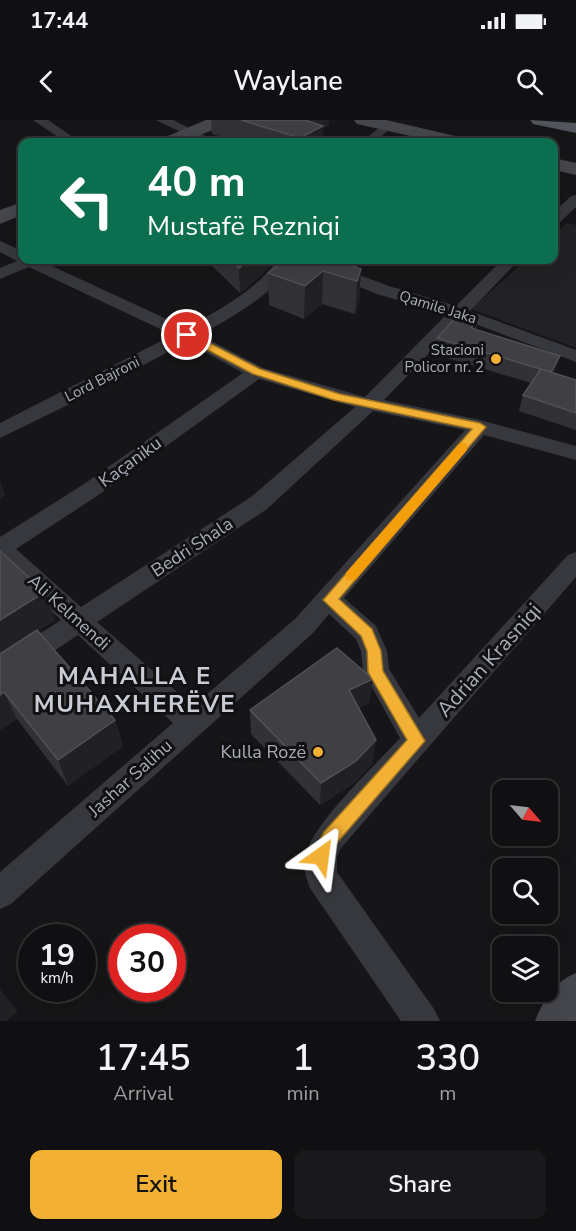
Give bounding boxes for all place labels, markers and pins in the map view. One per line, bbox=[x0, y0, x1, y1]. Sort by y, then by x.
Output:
pin bbox=[161, 309, 212, 360]
place label: Stacioni Policor nr. 2 bbox=[404, 340, 484, 377]
marker: Stacioni Policor nr. 2 bbox=[489, 352, 503, 366]
place label: Kulla Rozë bbox=[221, 740, 306, 764]
marker: Kulla Rozë bbox=[311, 745, 325, 759]

